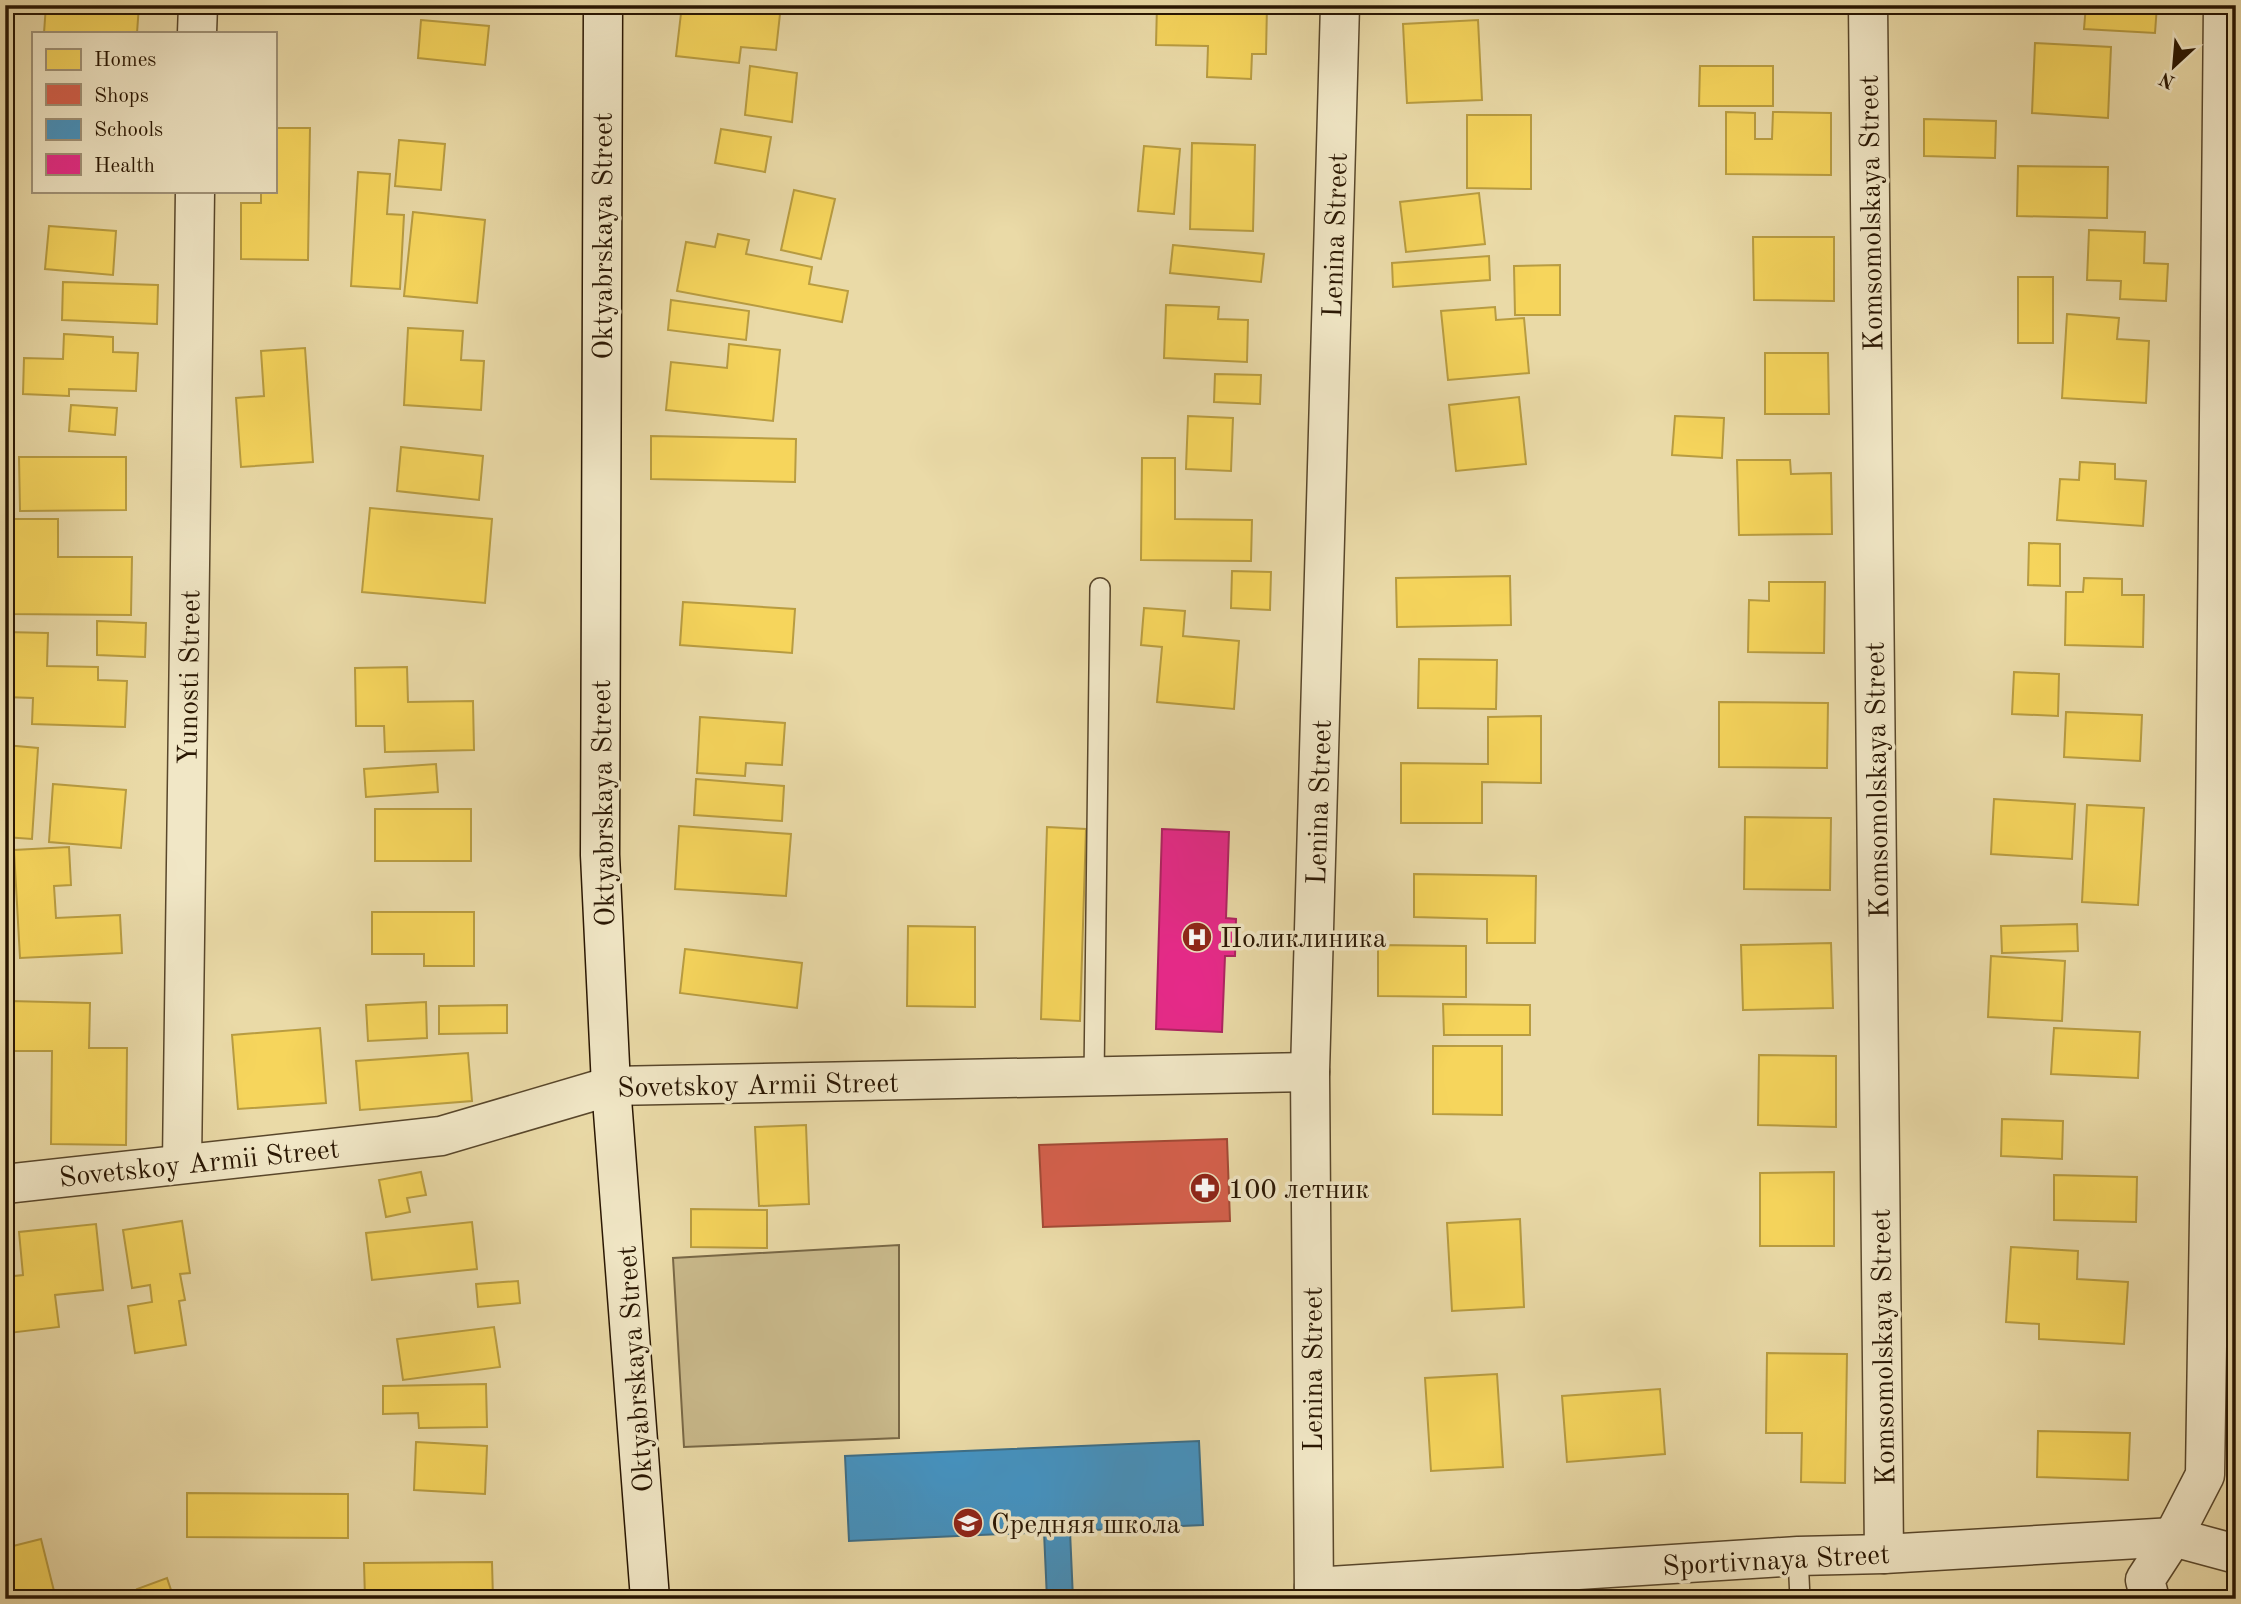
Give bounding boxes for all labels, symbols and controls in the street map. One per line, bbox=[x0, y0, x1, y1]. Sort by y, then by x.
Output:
legend bbox=[32, 32, 276, 192]
north arrow bbox=[2140, 32, 2210, 102]
text: Homes bbox=[94, 50, 156, 71]
text: N bbox=[2157, 67, 2178, 91]
street label: Komsomolskaya Street bbox=[1857, 74, 1889, 352]
text: Shops bbox=[94, 86, 149, 107]
street label: Oktyabrskaya Street bbox=[591, 112, 619, 360]
text: Schools bbox=[94, 120, 163, 141]
street label: Lenina Street bbox=[1320, 152, 1354, 318]
text: Health bbox=[94, 156, 155, 177]
street label: Yunosti Street bbox=[175, 589, 207, 765]
street label: Komsomolskaya Street bbox=[1863, 641, 1895, 919]
street label: Oktyabrskaya Street bbox=[589, 679, 621, 927]
street label: Lenina Street bbox=[1304, 719, 1338, 885]
hospital icon: Поликлиника bbox=[1180, 920, 1214, 954]
place label: Поликлиника bbox=[1220, 926, 1387, 954]
street label: Sovetskoy Armii Street bbox=[617, 1071, 899, 1103]
street label: Sovetskoy Armii Street bbox=[58, 1136, 341, 1194]
pharmacy icon: 100 летник bbox=[1188, 1171, 1222, 1205]
place label: 100 летник bbox=[1228, 1177, 1369, 1205]
street label: Komsomolskaya Street bbox=[1869, 1208, 1901, 1486]
street label: Oktyabrskaya Street bbox=[614, 1244, 660, 1493]
street label: Lenina Street bbox=[1301, 1286, 1329, 1452]
school or university icon: Средняя школа bbox=[951, 1506, 985, 1540]
place label: Средняя школа bbox=[991, 1512, 1181, 1540]
street label: Sportivnaya Street bbox=[1662, 1542, 1891, 1582]

